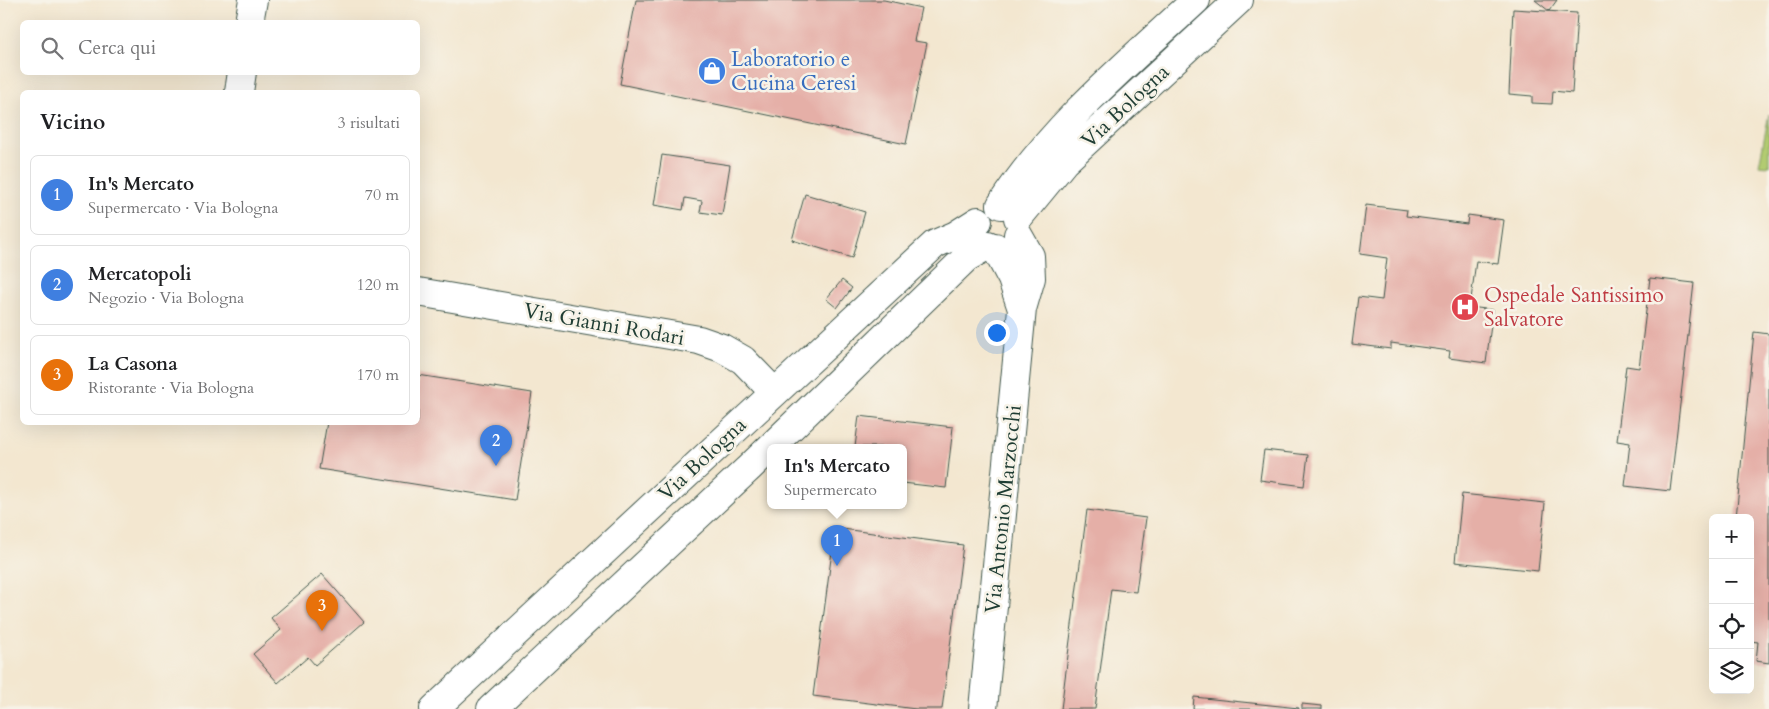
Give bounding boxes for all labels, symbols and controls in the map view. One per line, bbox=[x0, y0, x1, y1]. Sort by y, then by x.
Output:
search box bbox=[20, 20, 420, 75]
icon: search bbox=[38, 34, 66, 62]
text: Cerca qui bbox=[78, 35, 156, 61]
place label: Laboratorio e Cucina Ceresi bbox=[731, 45, 857, 98]
shop icon: Laboratorio e Cucina Ceresi bbox=[697, 56, 727, 86]
street label: Via Bologna bbox=[1075, 58, 1176, 155]
text: Vicino bbox=[40, 108, 105, 137]
text: 3 risultati bbox=[337, 112, 400, 134]
text: In's Mercato bbox=[88, 171, 194, 197]
text: 1 bbox=[53, 184, 61, 206]
text: 70 m bbox=[365, 184, 399, 206]
text: Supermercato · Via Bologna bbox=[88, 197, 278, 219]
text: Mercatopoli bbox=[88, 261, 192, 287]
text: 2 bbox=[53, 274, 61, 296]
text: 120 m bbox=[357, 274, 399, 296]
place label: Ospedale Santissimo Salvatore bbox=[1484, 281, 1664, 334]
text: Negozio · Via Bologna bbox=[88, 287, 244, 309]
hospital icon: Ospedale Santissimo Salvatore bbox=[1450, 292, 1480, 322]
street label: Via Gianni Rodari bbox=[521, 296, 687, 353]
your location bbox=[984, 320, 1010, 346]
text: La Casona bbox=[88, 351, 178, 377]
text: 3 bbox=[53, 364, 61, 386]
text: 170 m bbox=[357, 364, 399, 386]
text: Ristorante · Via Bologna bbox=[88, 377, 254, 399]
street label: Via Antonio Marzocchi bbox=[978, 403, 1029, 615]
street label: Via Bologna bbox=[652, 411, 753, 508]
pin: 2 bbox=[480, 425, 512, 466]
popup bbox=[767, 444, 907, 509]
text: In's Mercato bbox=[784, 453, 890, 479]
text: Supermercato bbox=[784, 479, 877, 501]
map controls bbox=[1709, 514, 1754, 694]
button: + bbox=[1709, 514, 1754, 559]
pin: 1 bbox=[821, 525, 853, 566]
button: − bbox=[1709, 559, 1754, 604]
pin: 3 bbox=[306, 590, 338, 631]
button: locate bbox=[1709, 604, 1754, 649]
button: layers bbox=[1709, 649, 1754, 694]

